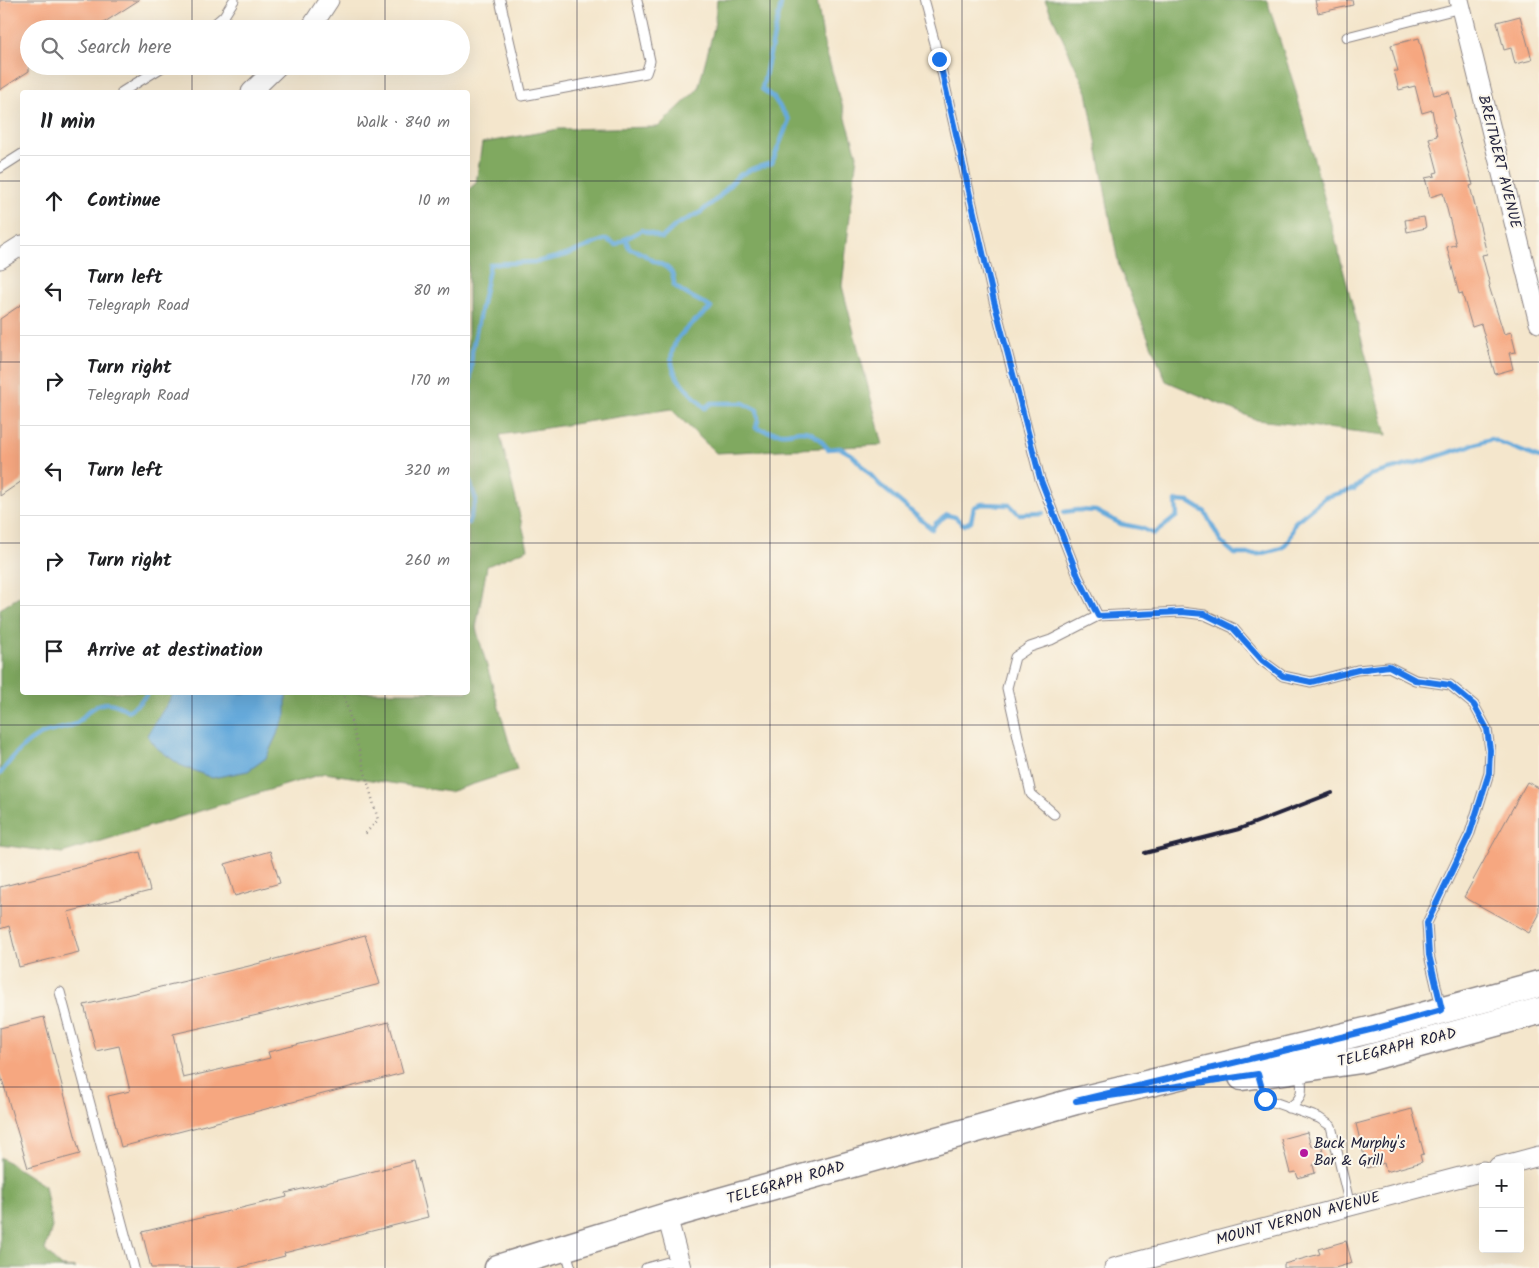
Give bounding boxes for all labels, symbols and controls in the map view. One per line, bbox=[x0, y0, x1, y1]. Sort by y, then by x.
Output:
search box bbox=[20, 20, 470, 75]
text: Search here bbox=[78, 33, 172, 63]
icon: search bbox=[38, 34, 66, 62]
route end bbox=[928, 48, 951, 71]
street label: BREITWERT AVENUE bbox=[1471, 93, 1527, 232]
text: 11 min bbox=[40, 106, 95, 139]
text: Walk · 840 m bbox=[356, 110, 450, 135]
text: Continue bbox=[87, 186, 160, 216]
icon: ahead bbox=[40, 187, 68, 215]
text: 10 m bbox=[418, 188, 450, 213]
text: Turn left bbox=[87, 263, 162, 293]
icon: left bbox=[40, 277, 68, 305]
text: 80 m bbox=[413, 278, 450, 303]
text: Telegraph Road bbox=[87, 293, 189, 318]
text: Turn right bbox=[87, 353, 172, 383]
icon: right bbox=[40, 367, 68, 395]
text: 170 m bbox=[410, 368, 450, 393]
text: Telegraph Road bbox=[87, 383, 189, 408]
text: Turn left bbox=[87, 456, 162, 486]
icon: left bbox=[40, 457, 68, 485]
text: 320 m bbox=[404, 458, 450, 483]
text: Turn right bbox=[87, 546, 172, 576]
icon: right bbox=[40, 547, 68, 575]
text: 260 m bbox=[405, 548, 450, 573]
text: Arrive at destination bbox=[87, 636, 263, 666]
icon: arrive bbox=[40, 637, 68, 665]
street label: TELEGRAPH ROAD bbox=[1335, 1022, 1459, 1074]
route start bbox=[1254, 1088, 1277, 1111]
place label: Buck Murphy's Bar & Grill bbox=[1314, 1132, 1406, 1173]
marker: Buck Murphy's Bar & Grill bbox=[1298, 1147, 1310, 1159]
street label: TELEGRAPH ROAD bbox=[724, 1155, 848, 1211]
map controls bbox=[1479, 1163, 1524, 1253]
button: + bbox=[1479, 1163, 1524, 1208]
street label: MOUNT VERNON AVENUE bbox=[1213, 1185, 1384, 1252]
button: − bbox=[1479, 1208, 1524, 1253]

